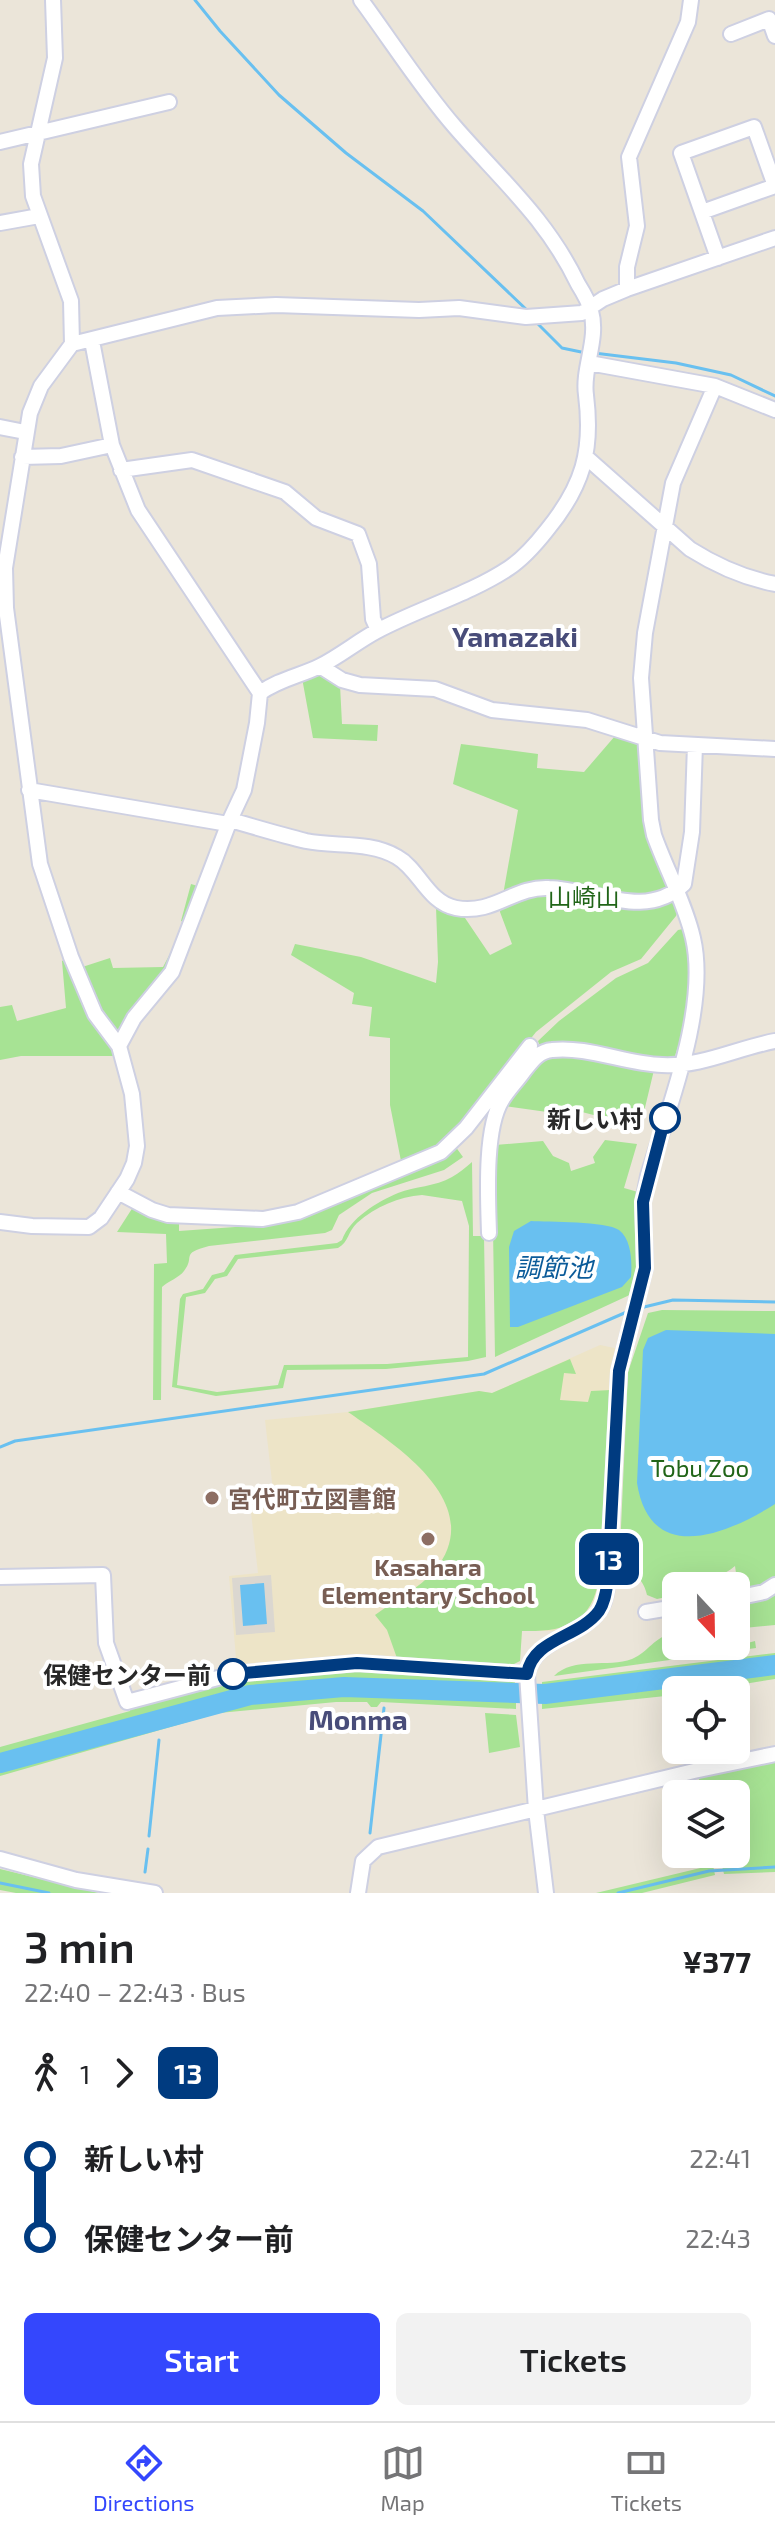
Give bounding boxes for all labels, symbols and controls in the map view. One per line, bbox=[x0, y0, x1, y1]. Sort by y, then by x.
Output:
district label: Yamazaki bbox=[452, 619, 578, 653]
park label: 山崎山 bbox=[548, 882, 620, 911]
marker: 新しい村 bbox=[650, 1103, 680, 1133]
place label: 新しい村 bbox=[547, 1104, 643, 1133]
water label: 調節池 bbox=[515, 1251, 596, 1282]
park label: Tobu Zoo bbox=[651, 1453, 749, 1482]
place label: 宮代町立図書館 bbox=[228, 1484, 396, 1513]
marker: 宮代町立図書館 bbox=[203, 1489, 221, 1507]
marker: Kasahara Elementary School bbox=[419, 1530, 437, 1548]
line badge: 13 bbox=[573, 1533, 645, 1585]
text: 13 bbox=[595, 1542, 623, 1576]
place label: Kasahara Elementary School bbox=[321, 1552, 535, 1609]
north arrow bbox=[662, 1572, 750, 1660]
map controls bbox=[662, 1572, 750, 1868]
marker: 保健センター前 bbox=[218, 1659, 248, 1689]
place label: 保健センター前 bbox=[43, 1660, 211, 1689]
button: locate bbox=[662, 1676, 750, 1764]
district label: Monma bbox=[308, 1702, 408, 1736]
button: layers bbox=[662, 1780, 750, 1868]
text: 3 min bbox=[24, 1919, 135, 1972]
text: ¥377 bbox=[682, 1943, 751, 1979]
text: 22:40 – 22:43 · Bus bbox=[24, 1976, 246, 2007]
icon: walk bbox=[24, 2051, 68, 2095]
icon: forward bbox=[102, 2051, 146, 2095]
text: 13 bbox=[174, 2056, 202, 2090]
text: 1 bbox=[80, 2058, 90, 2089]
text: 新しい村 bbox=[84, 2140, 204, 2176]
text: 22:41 bbox=[689, 2142, 751, 2173]
text: 保健センター前 bbox=[84, 2220, 294, 2256]
text: 22:43 bbox=[685, 2222, 751, 2253]
button: Start bbox=[24, 2313, 380, 2405]
button: Tickets bbox=[396, 2313, 751, 2405]
tab: Directions bbox=[93, 2441, 194, 2515]
tab: Map bbox=[381, 2441, 425, 2515]
tab: Tickets bbox=[611, 2441, 682, 2515]

